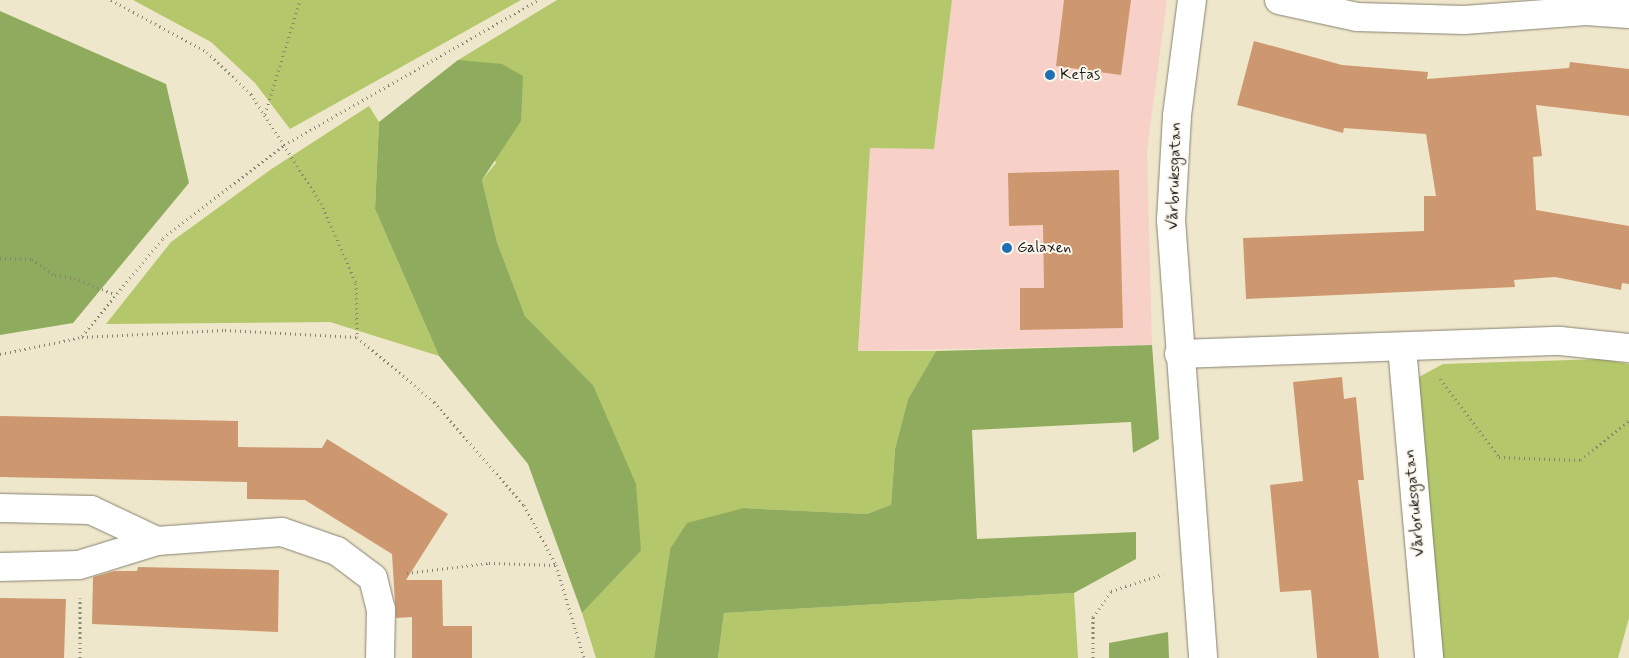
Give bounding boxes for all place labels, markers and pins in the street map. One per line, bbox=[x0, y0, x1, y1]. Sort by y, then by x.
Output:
place label: Kefas bbox=[1060, 65, 1100, 85]
marker: Kefas bbox=[1044, 69, 1056, 81]
place label: Galaxen bbox=[1017, 238, 1071, 258]
marker: Galaxen bbox=[1001, 242, 1013, 254]

